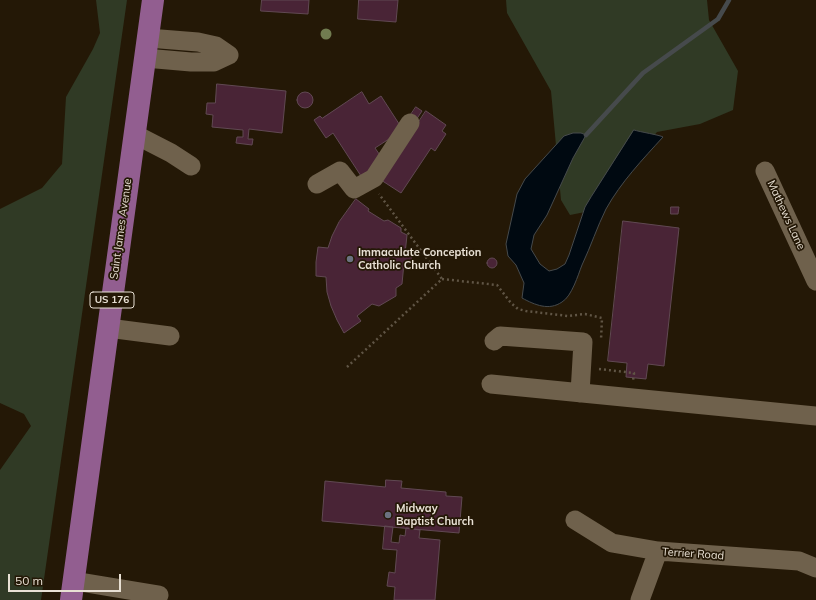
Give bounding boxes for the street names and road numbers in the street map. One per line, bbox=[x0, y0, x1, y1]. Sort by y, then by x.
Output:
street label: Saint James Avenue bbox=[107, 178, 135, 280]
street label: Mathews Lane bbox=[764, 178, 808, 252]
road number: US 176 bbox=[90, 292, 134, 308]
street label: Terrier Road bbox=[662, 545, 724, 563]

